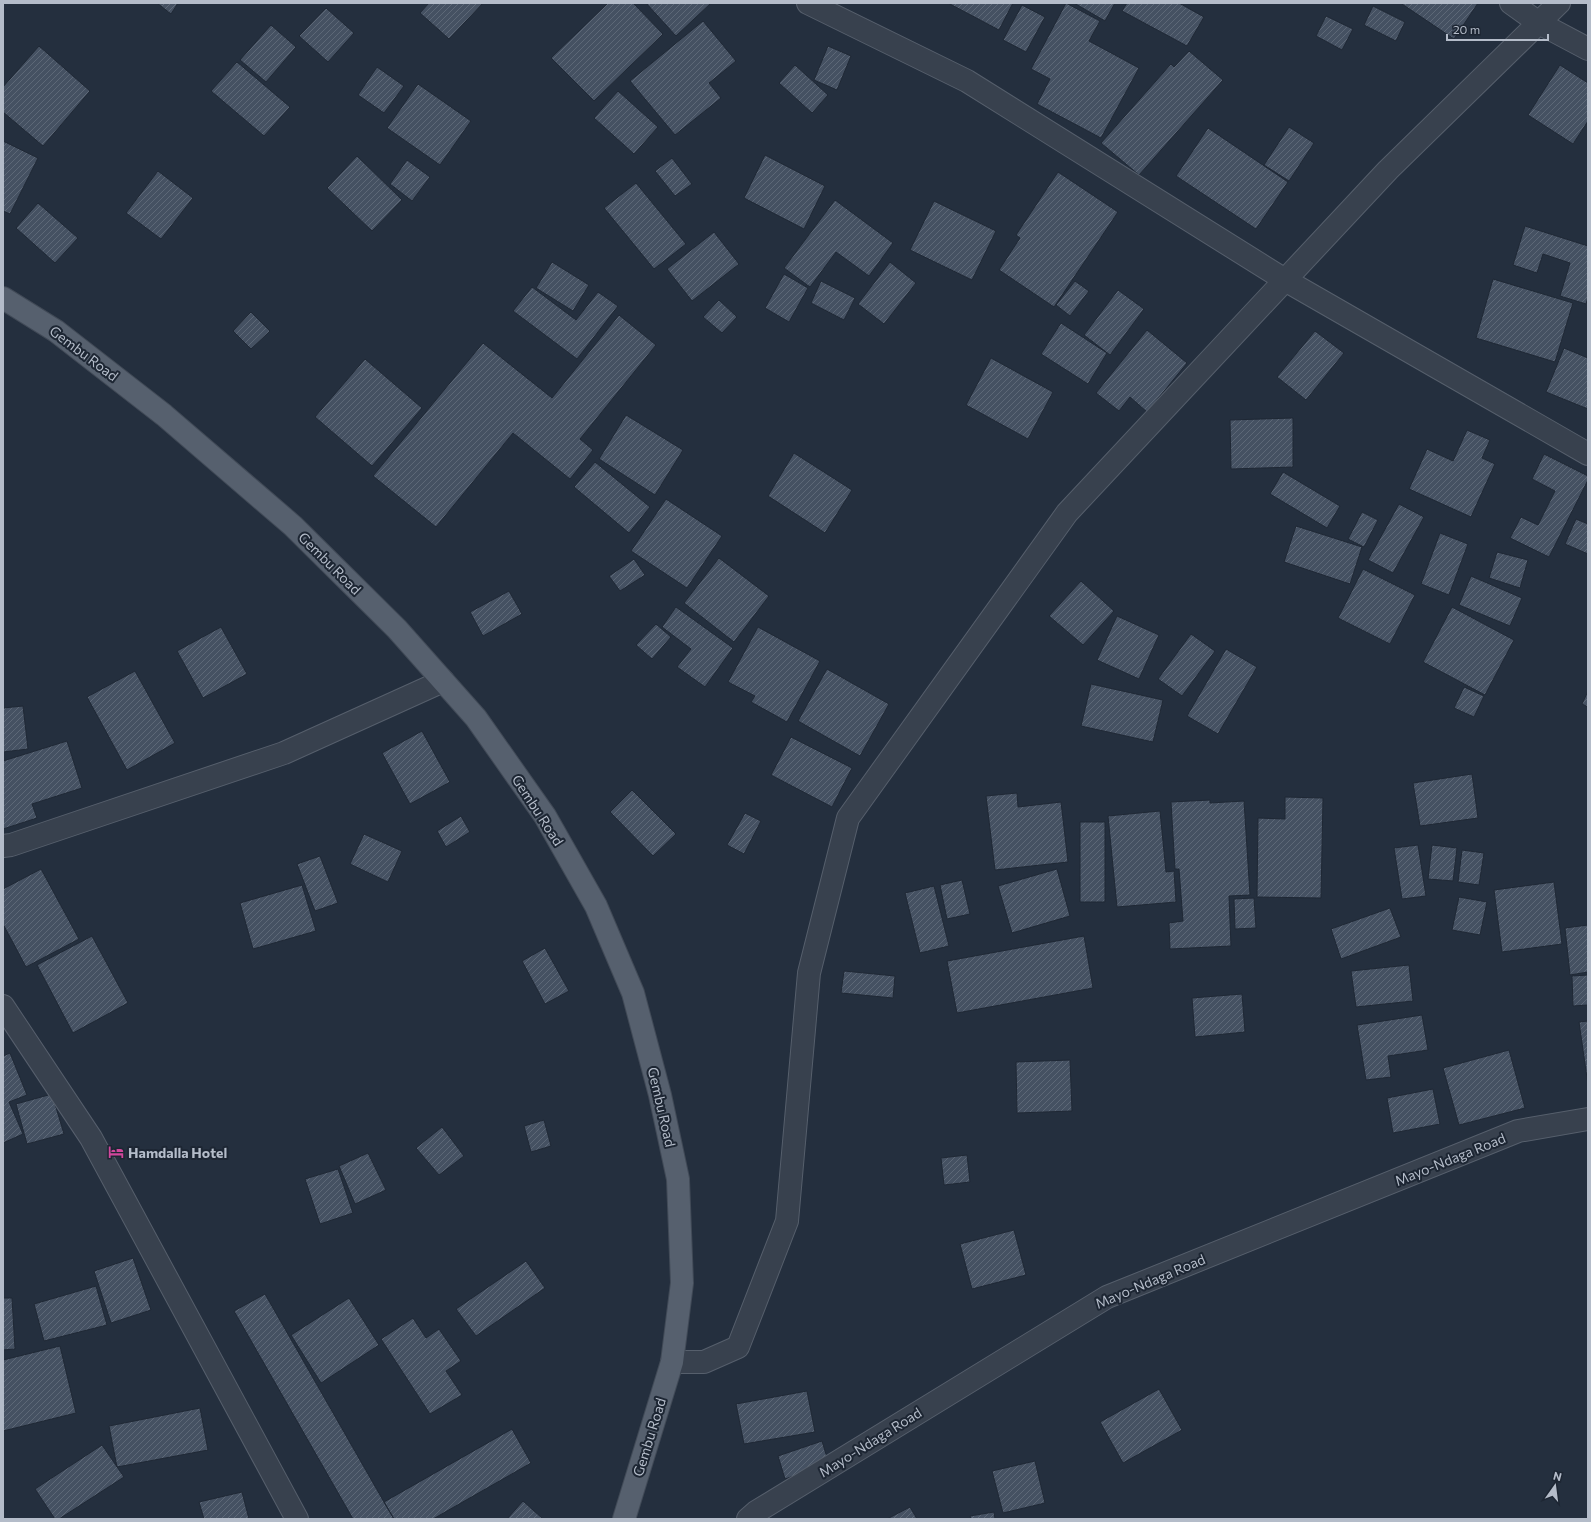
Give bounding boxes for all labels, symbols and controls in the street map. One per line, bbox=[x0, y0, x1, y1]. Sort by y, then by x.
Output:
scale bar bbox=[1447, 16, 1548, 42]
text: 20 m bbox=[1453, 22, 1480, 36]
street label: Gembu Road bbox=[46, 322, 122, 384]
street label: Gembu Road bbox=[295, 528, 365, 598]
street label: Gembu Road bbox=[509, 771, 567, 849]
street label: Gembu Road bbox=[645, 1065, 679, 1149]
street label: Mayo-Ndaga Road bbox=[1392, 1129, 1508, 1189]
hotel icon: Hamdalla Hotel bbox=[107, 1143, 125, 1161]
place label: Hamdalla Hotel bbox=[128, 1144, 227, 1161]
street label: Mayo-Ndaga Road bbox=[1092, 1250, 1208, 1312]
street label: Gembu Road bbox=[629, 1396, 669, 1478]
street label: Mayo-Ndaga Road bbox=[816, 1404, 924, 1480]
north arrow bbox=[1535, 1466, 1575, 1506]
text: N bbox=[1552, 1469, 1563, 1483]

